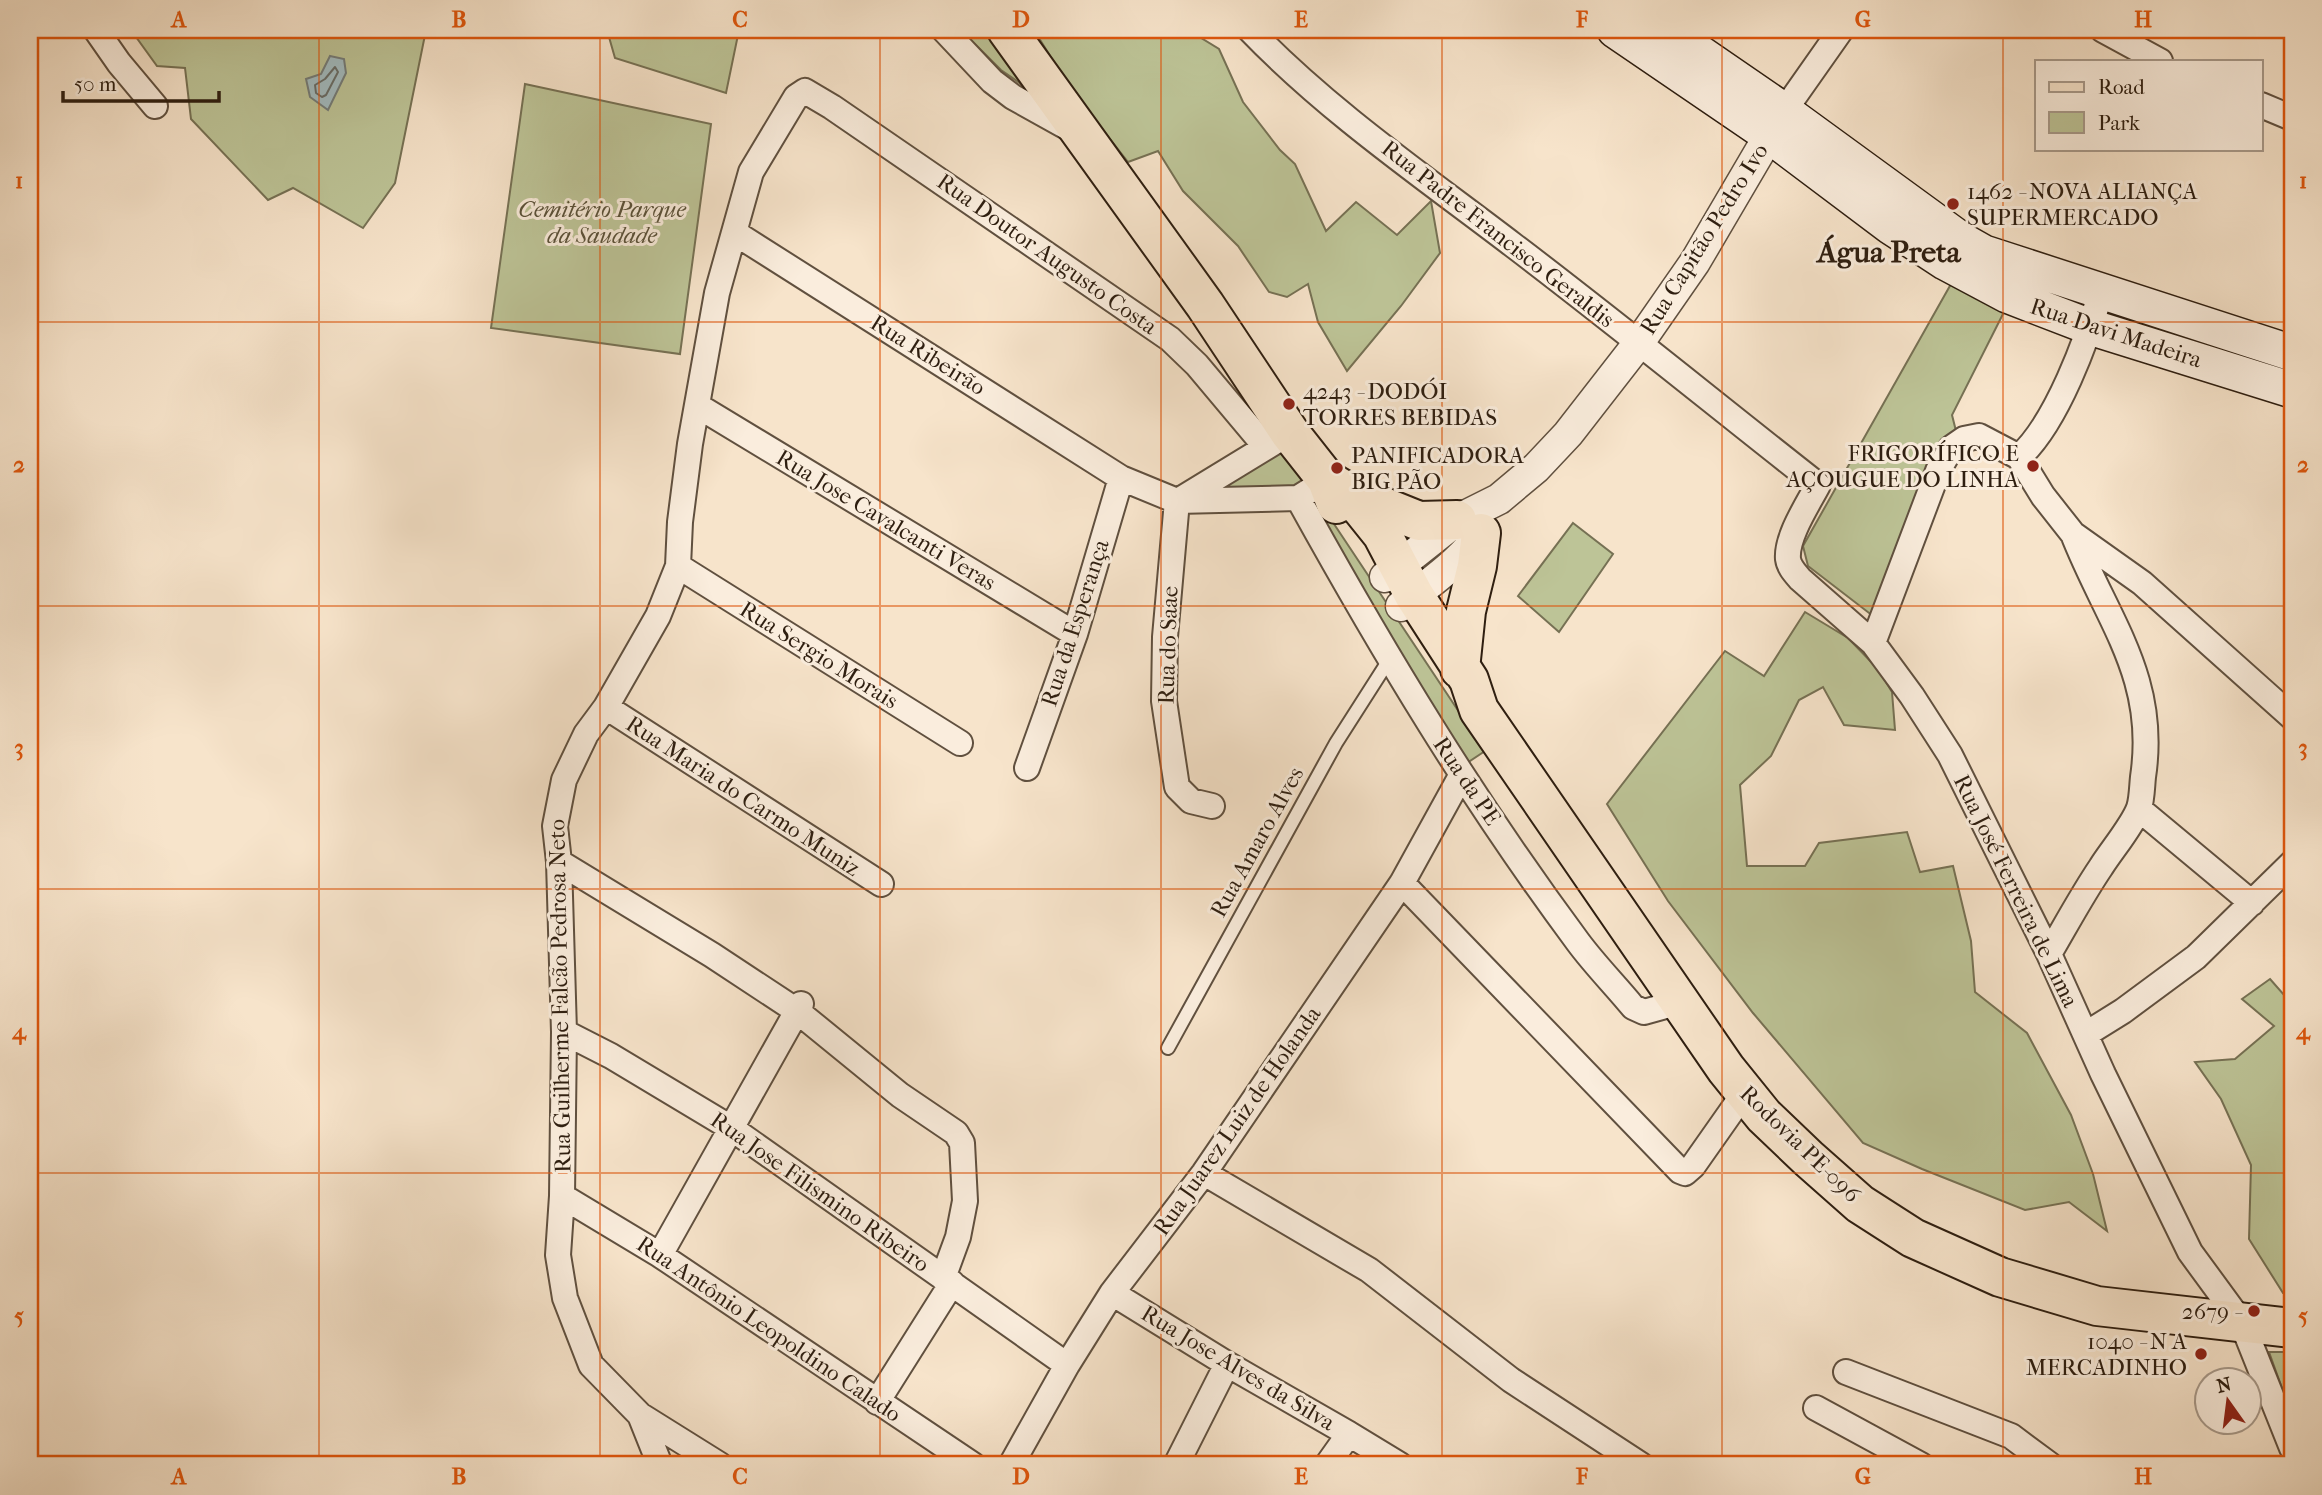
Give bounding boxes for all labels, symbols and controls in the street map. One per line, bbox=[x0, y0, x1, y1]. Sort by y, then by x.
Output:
text: A bbox=[170, 6, 188, 33]
text: B bbox=[452, 6, 467, 33]
text: C bbox=[732, 6, 748, 33]
text: D bbox=[1012, 6, 1030, 33]
text: E bbox=[1294, 6, 1308, 33]
text: F bbox=[1575, 6, 1589, 33]
text: G bbox=[1855, 6, 1871, 33]
text: H bbox=[2134, 6, 2152, 33]
scale bar bbox=[63, 60, 219, 104]
legend bbox=[2035, 60, 2262, 150]
text: 50 m bbox=[74, 72, 117, 96]
text: Road bbox=[2098, 75, 2145, 99]
text: Park bbox=[2098, 111, 2140, 135]
street label: Rua Padre Francisco Geraldis bbox=[1376, 135, 1620, 333]
street label: Rua Capitão Pedro Ivo bbox=[1634, 138, 1774, 340]
text: 1 bbox=[15, 167, 23, 194]
text: 1 bbox=[2299, 167, 2307, 194]
street label: Rua Doutor Augusto Costa bbox=[932, 168, 1163, 341]
place label: 1462 - NOVA ALIANÇA SUPERMERCADO bbox=[1967, 178, 2199, 231]
park label: Cemitério Parque da Saudade bbox=[518, 196, 686, 249]
marker: 1462 - NOVA ALIANÇA SUPERMERCADO bbox=[1945, 196, 1961, 212]
district label: Água Preta bbox=[1815, 234, 1962, 270]
street label: Rua Davi Madeira bbox=[2027, 293, 2206, 374]
street label: Rua Ribeirão bbox=[866, 309, 990, 401]
place label: 4243 - DODÓI TORRES BEBIDAS bbox=[1303, 377, 1497, 431]
marker: 4243 - DODÓI TORRES BEBIDAS bbox=[1281, 396, 1297, 412]
place label: FRIGORÍFICO E AÇOUGUE DO LINHA bbox=[1785, 440, 2020, 493]
place label: PANIFICADORA BIG PÃO bbox=[1351, 442, 1525, 495]
street label: Rua Jose Cavalcanti Veras bbox=[771, 444, 1001, 596]
text: 2 bbox=[13, 451, 25, 478]
text: 2 bbox=[2297, 451, 2309, 478]
marker: FRIGORÍFICO E AÇOUGUE DO LINHA bbox=[2025, 458, 2041, 474]
marker: PANIFICADORA BIG PÃO bbox=[1329, 460, 1345, 476]
street label: Rua da Esperança bbox=[1035, 536, 1115, 710]
street label: Rua do Saae bbox=[1152, 585, 1184, 705]
street label: Rua Sergio Morais bbox=[735, 595, 903, 715]
street label: Rua Maria do Carmo Muniz bbox=[621, 710, 865, 882]
street label: Rua da PE bbox=[1428, 732, 1506, 830]
text: 3 bbox=[14, 734, 24, 761]
text: 3 bbox=[2298, 734, 2308, 761]
street label: Rua Amaro Alves bbox=[1205, 762, 1309, 922]
street label: Rua José Ferreira de Lima bbox=[1948, 770, 2084, 1012]
street label: Rua Guilherme Falcão Pedrosa Neto bbox=[543, 819, 577, 1173]
street label: Rua Juarez Luiz de Holanda bbox=[1148, 1001, 1327, 1241]
text: 4 bbox=[11, 1018, 27, 1045]
text: 4 bbox=[2295, 1018, 2311, 1045]
street label: Rodovia PE-096 bbox=[1734, 1080, 1866, 1208]
street label: Rua Jose Filismino Ribeiro bbox=[705, 1106, 935, 1278]
street label: Rua Antônio Leopoldino Calado bbox=[632, 1230, 906, 1428]
place label: 2679 - bbox=[2182, 1298, 2243, 1325]
street label: Rua Jose Alves da Silva bbox=[1136, 1300, 1340, 1437]
text: 5 bbox=[14, 1302, 24, 1329]
text: 5 bbox=[2298, 1302, 2308, 1329]
marker: 2679 - bbox=[2246, 1303, 2262, 1319]
place label: 1040 - N A MERCADINHO bbox=[2026, 1328, 2188, 1381]
marker: 1040 - N A MERCADINHO bbox=[2193, 1346, 2209, 1362]
north arrow bbox=[2192, 1366, 2262, 1436]
text: N bbox=[2214, 1373, 2234, 1398]
text: A bbox=[170, 1463, 188, 1490]
text: B bbox=[452, 1463, 467, 1490]
text: C bbox=[732, 1463, 748, 1490]
text: D bbox=[1012, 1463, 1030, 1490]
text: E bbox=[1294, 1463, 1308, 1490]
text: F bbox=[1575, 1463, 1589, 1490]
text: G bbox=[1855, 1463, 1871, 1490]
text: H bbox=[2134, 1463, 2152, 1490]

